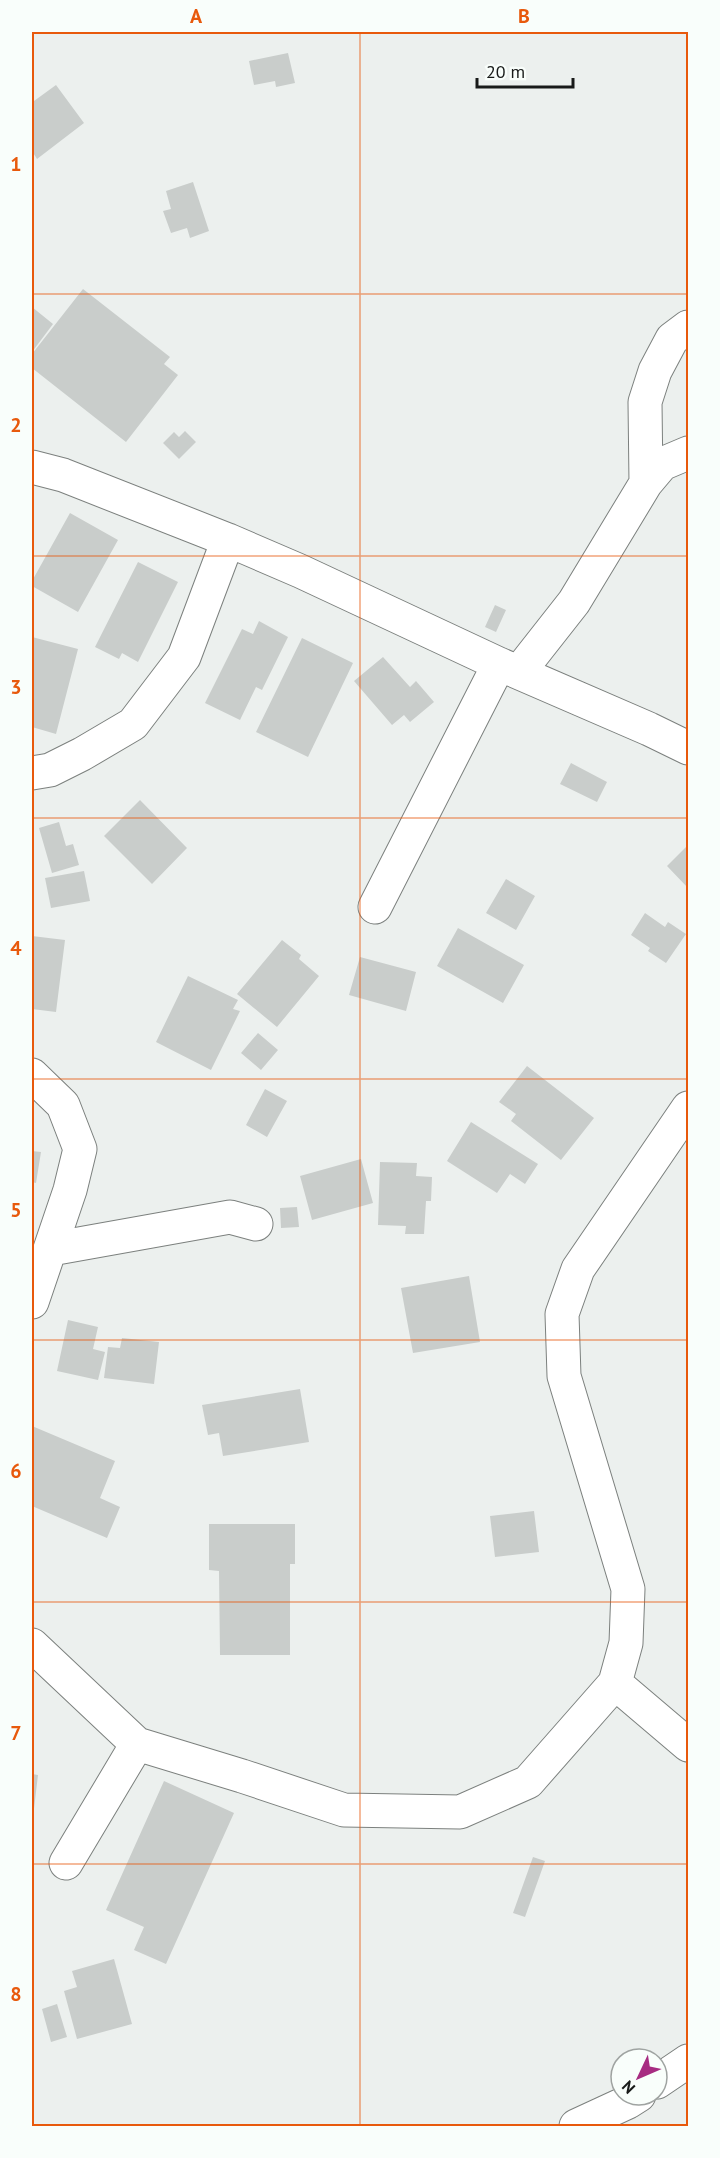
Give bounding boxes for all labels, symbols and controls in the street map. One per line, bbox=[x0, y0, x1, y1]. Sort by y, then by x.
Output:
text: A bbox=[190, 3, 203, 29]
text: B bbox=[518, 3, 530, 29]
scale bar bbox=[477, 51, 573, 89]
text: 20 m bbox=[486, 60, 525, 83]
text: 1 bbox=[10, 151, 22, 177]
text: 2 bbox=[10, 412, 22, 438]
text: 3 bbox=[10, 674, 22, 700]
text: 4 bbox=[10, 935, 22, 961]
text: 5 bbox=[10, 1197, 22, 1223]
text: 6 bbox=[10, 1458, 22, 1484]
text: 7 bbox=[10, 1720, 22, 1746]
text: 8 bbox=[10, 1981, 22, 2007]
north arrow bbox=[609, 2047, 669, 2107]
text: N bbox=[617, 2077, 639, 2098]

